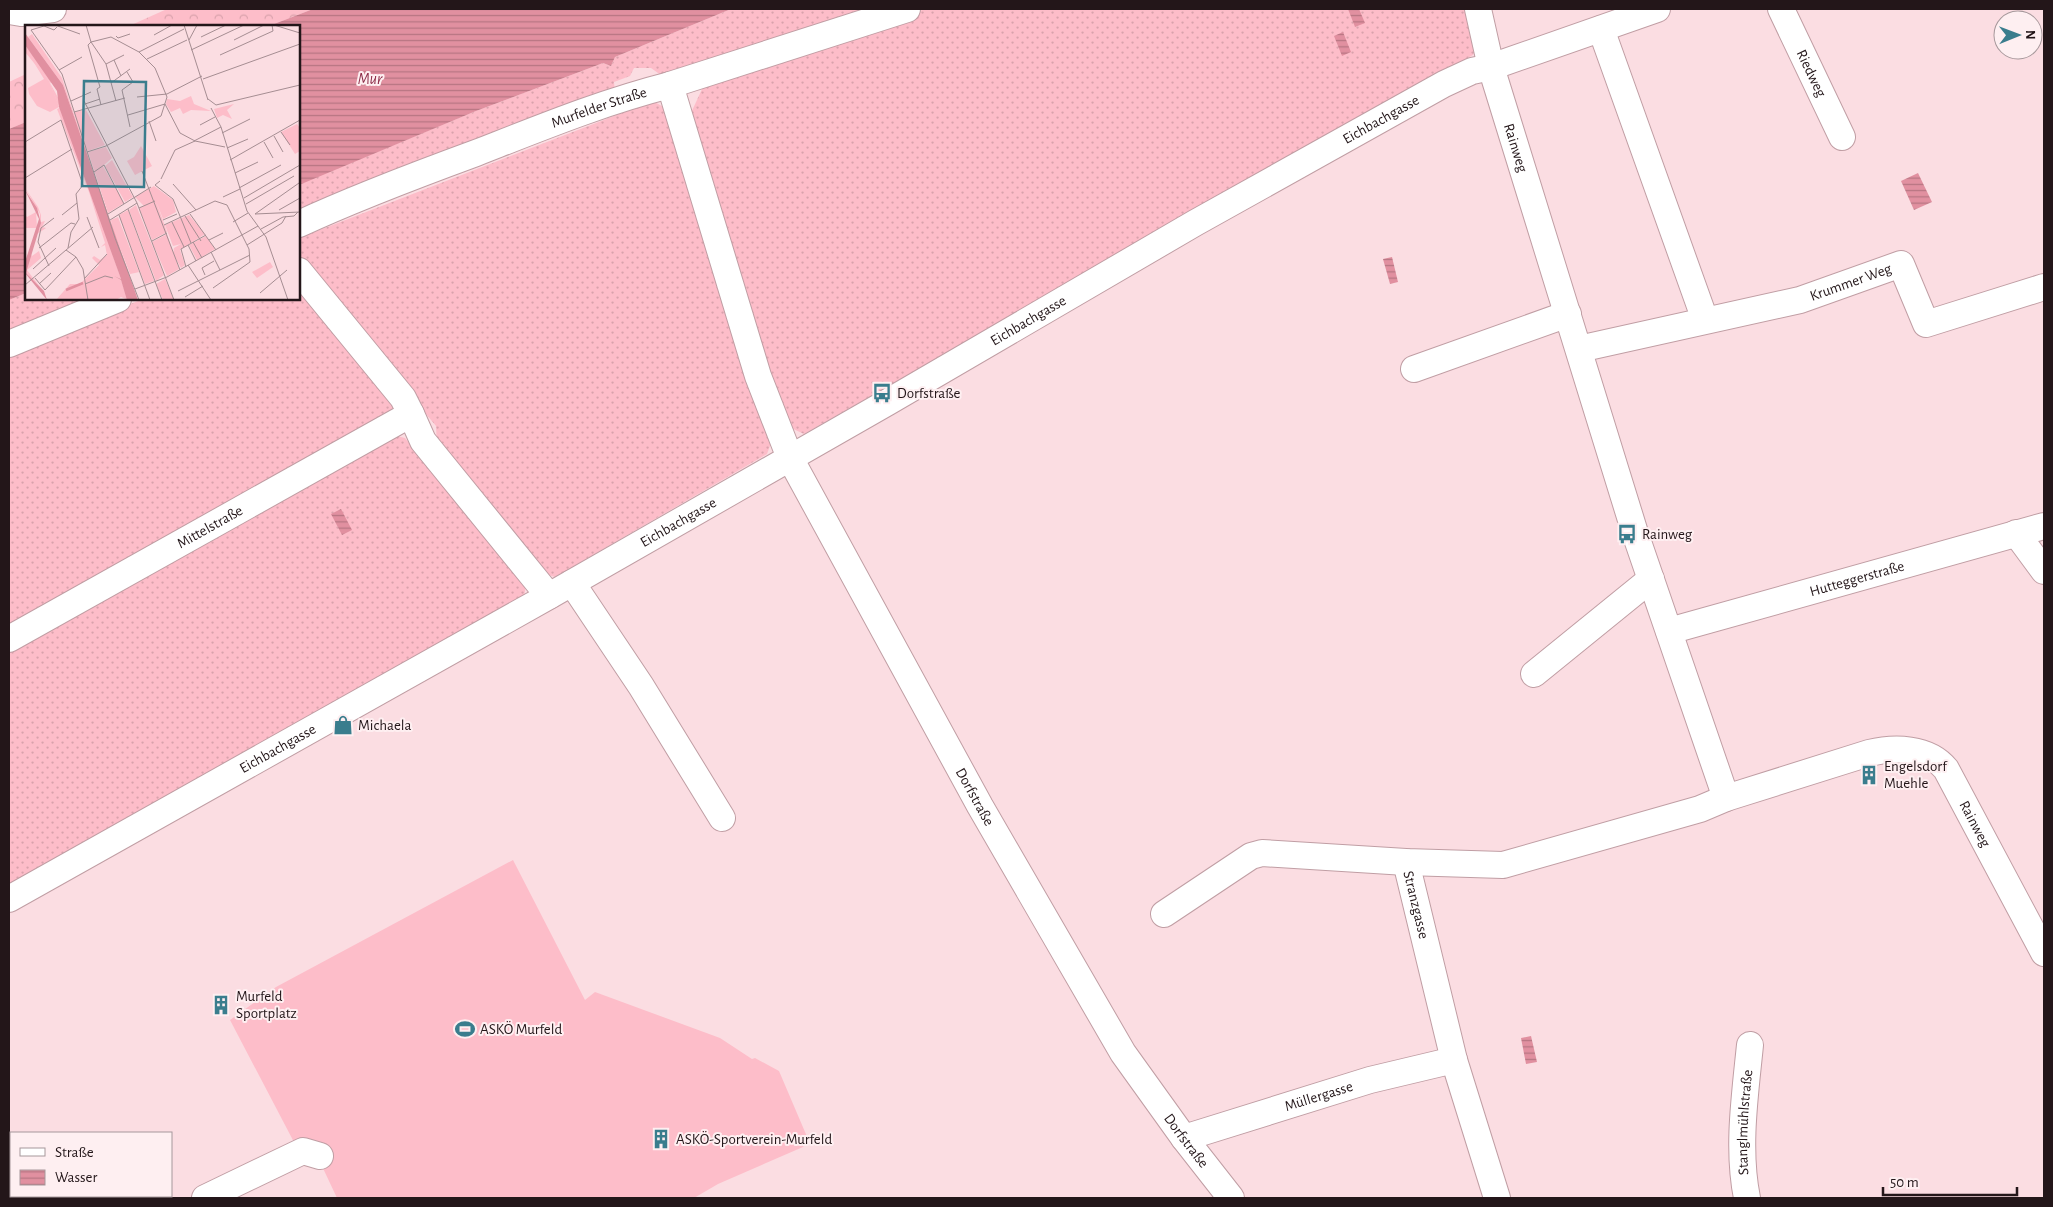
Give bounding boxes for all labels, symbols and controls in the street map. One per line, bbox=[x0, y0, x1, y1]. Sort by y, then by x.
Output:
north arrow bbox=[1993, 10, 2043, 60]
inset map bbox=[25, 25, 300, 300]
text: N bbox=[2023, 30, 2037, 40]
street label: Riedweg bbox=[1794, 47, 1830, 100]
water label: Mur bbox=[358, 71, 383, 87]
street label: Murfelder Straße bbox=[549, 84, 648, 130]
street label: Eichbachgasse bbox=[1340, 92, 1422, 146]
street label: Rainweg bbox=[1501, 122, 1531, 175]
street label: Krummer Weg bbox=[1808, 260, 1894, 303]
street label: Eichbachgasse bbox=[988, 292, 1069, 348]
bus stop icon: Dorfstraße bbox=[871, 382, 893, 404]
place label: Dorfstraße bbox=[897, 386, 961, 401]
street label: Eichbachgasse bbox=[638, 494, 719, 550]
street label: Mittelstraße bbox=[174, 502, 245, 551]
bus stop icon: Rainweg bbox=[1616, 523, 1638, 545]
place label: Rainweg bbox=[1642, 527, 1693, 542]
street label: Hutteggerstraße bbox=[1808, 558, 1906, 599]
shop icon: Michaela bbox=[332, 714, 354, 736]
place label: Michaela bbox=[358, 718, 412, 733]
street label: Eichbachgasse bbox=[237, 721, 318, 776]
place label: Engelsdorf Muehle bbox=[1884, 759, 1948, 791]
building icon: Engelsdorf Muehle bbox=[1858, 764, 1880, 786]
street label: Dorfstraße bbox=[953, 765, 997, 828]
street label: Rainweg bbox=[1957, 798, 1994, 850]
street label: Stranzgasse bbox=[1401, 869, 1432, 940]
place label: Murfeld Sportplatz bbox=[236, 989, 297, 1021]
building icon: Murfeld Sportplatz bbox=[210, 994, 232, 1016]
sports icon: ASKÖ Murfeld bbox=[454, 1018, 476, 1040]
place label: ASKÖ Murfeld bbox=[480, 1020, 562, 1037]
street label: Stanglmühlstraße bbox=[1735, 1069, 1755, 1176]
street label: Müllergasse bbox=[1283, 1078, 1355, 1114]
street label: Dorfstraße bbox=[1161, 1111, 1212, 1170]
building icon: ASKÖ-Sportverein-Murfeld bbox=[650, 1128, 672, 1150]
place label: ASKÖ-Sportverein-Murfeld bbox=[676, 1130, 832, 1147]
legend bbox=[10, 1132, 172, 1197]
text: Straße bbox=[55, 1145, 94, 1160]
scale bar bbox=[1883, 1164, 2017, 1196]
text: Wasser bbox=[55, 1170, 98, 1185]
text: 50 m bbox=[1890, 1175, 1919, 1190]

